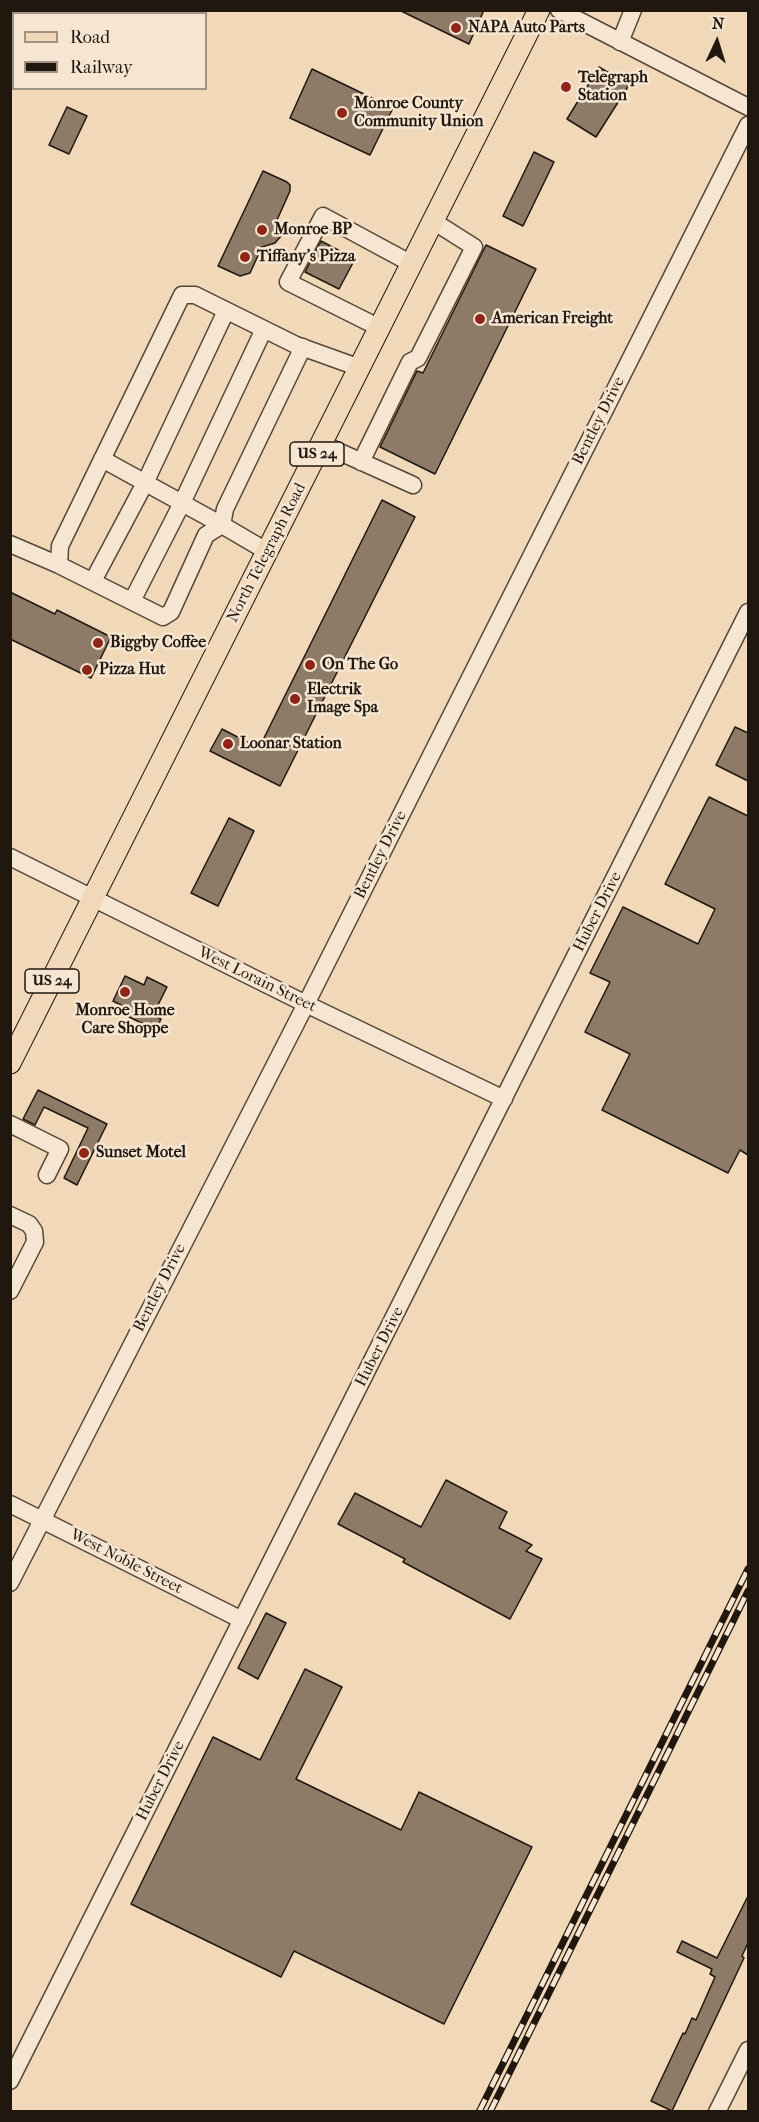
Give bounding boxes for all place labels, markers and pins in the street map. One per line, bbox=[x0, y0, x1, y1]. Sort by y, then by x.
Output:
place label: NAPA Auto Parts bbox=[468, 18, 585, 38]
marker: NAPA Auto Parts bbox=[449, 21, 463, 35]
place label: Telegraph Station bbox=[578, 68, 648, 106]
marker: Telegraph Station bbox=[559, 80, 573, 94]
place label: Monroe County Community Union bbox=[354, 94, 484, 132]
marker: Monroe County Community Union bbox=[335, 106, 349, 120]
place label: Monroe BP bbox=[274, 220, 352, 240]
marker: Monroe BP bbox=[255, 223, 269, 237]
place label: Tiffany's Pizza bbox=[257, 247, 355, 267]
marker: Tiffany's Pizza bbox=[238, 250, 252, 264]
place label: American Freight bbox=[492, 309, 613, 329]
marker: American Freight bbox=[473, 312, 487, 326]
place label: Biggby Coffee bbox=[110, 633, 206, 653]
marker: Biggby Coffee bbox=[91, 636, 105, 650]
place label: On The Go bbox=[322, 655, 398, 675]
marker: On The Go bbox=[303, 658, 317, 672]
place label: Pizza Hut bbox=[99, 660, 166, 680]
marker: Pizza Hut bbox=[80, 663, 94, 677]
place label: Electrik Image Spa bbox=[307, 680, 378, 718]
marker: Electrik Image Spa bbox=[288, 692, 302, 706]
place label: Loonar Station bbox=[240, 734, 342, 754]
marker: Loonar Station bbox=[221, 737, 235, 751]
marker: Monroe Home Care Shoppe bbox=[118, 985, 132, 999]
place label: Monroe Home Care Shoppe bbox=[75, 1001, 175, 1039]
place label: Sunset Motel bbox=[96, 1143, 186, 1163]
marker: Sunset Motel bbox=[77, 1146, 91, 1160]

